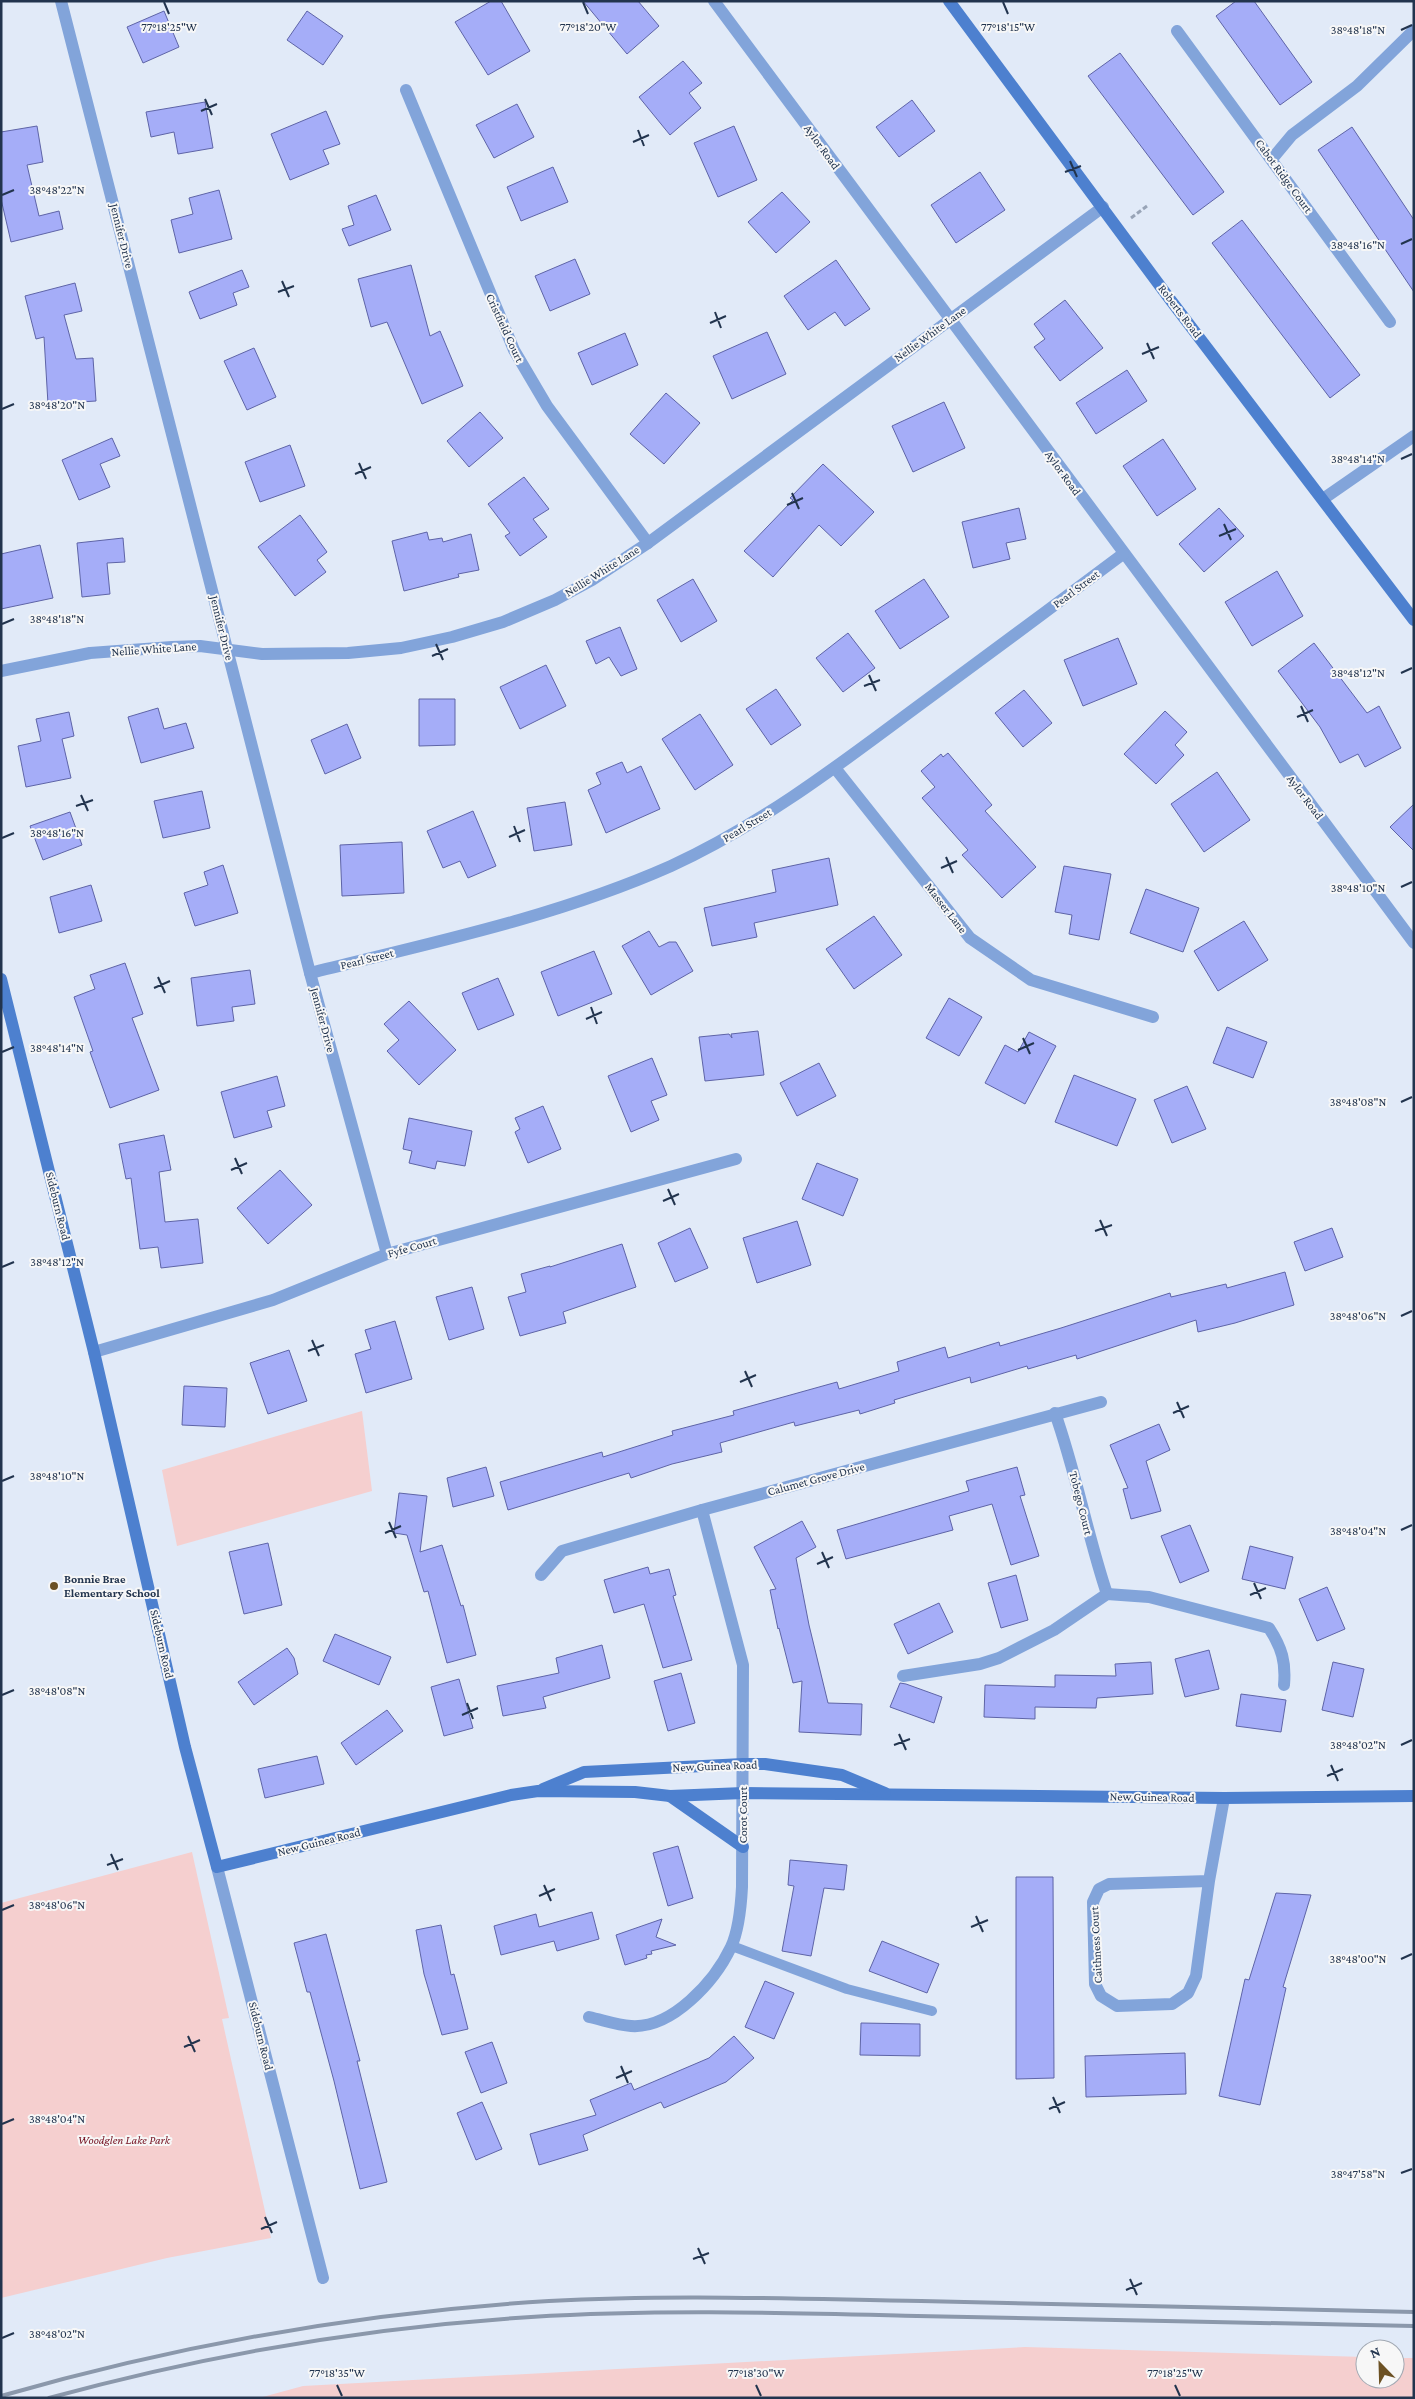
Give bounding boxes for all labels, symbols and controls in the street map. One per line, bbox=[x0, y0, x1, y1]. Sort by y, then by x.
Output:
text: 77°18'25"W bbox=[141, 20, 197, 34]
text: 77°18'20"W bbox=[560, 20, 616, 34]
text: 77°18'15"W bbox=[981, 20, 1035, 34]
text: 38°48'18"N bbox=[1331, 23, 1385, 37]
street label: Aylor Road bbox=[801, 122, 843, 173]
street label: Cabot Ridge Court bbox=[1253, 136, 1316, 216]
text: 38°48'22"N bbox=[29, 183, 85, 197]
street label: Jennifer Drive bbox=[107, 201, 137, 270]
text: 38°48'16"N bbox=[1331, 238, 1385, 252]
street label: Roberts Road bbox=[1155, 282, 1205, 341]
street label: Cristfield Court bbox=[483, 291, 527, 365]
street label: Nellie White Lane bbox=[891, 303, 969, 365]
text: 38°48'20"N bbox=[29, 398, 85, 412]
street label: Aylor Road bbox=[1042, 448, 1084, 499]
text: 38°48'14"N bbox=[1331, 452, 1385, 466]
street label: Nellie White Lane bbox=[562, 542, 642, 600]
street label: Pearl Street bbox=[1050, 566, 1103, 611]
street label: Jennifer Drive bbox=[207, 593, 237, 662]
text: 38°48'18"N bbox=[30, 612, 84, 626]
street label: Nellie White Lane bbox=[111, 639, 197, 659]
text: 38°48'12"N bbox=[1331, 666, 1385, 680]
street label: Aylor Road bbox=[1284, 772, 1327, 823]
street label: Pearl Street bbox=[720, 804, 775, 845]
text: 38°48'16"N bbox=[30, 826, 84, 840]
street label: Masser Lane bbox=[922, 880, 970, 936]
text: 38°48'10"N bbox=[1331, 881, 1385, 895]
street label: Pearl Street bbox=[339, 945, 396, 972]
street label: Jennifer Drive bbox=[307, 985, 338, 1054]
text: 38°48'14"N bbox=[30, 1041, 84, 1055]
text: 38°48'08"N bbox=[1330, 1095, 1386, 1109]
street label: Sideburn Road bbox=[43, 1170, 73, 1242]
street label: Fyfe Court bbox=[386, 1233, 439, 1261]
text: 38°48'12"N bbox=[30, 1255, 84, 1269]
text: 38°48'06"N bbox=[1330, 1309, 1386, 1323]
street label: Calumet Grove Drive bbox=[766, 1459, 866, 1499]
text: 38°48'10"N bbox=[30, 1469, 84, 1483]
street label: Tobego Court bbox=[1066, 1470, 1096, 1537]
text: 38°48'04"N bbox=[1330, 1524, 1386, 1538]
place label: Bonnie Brae Elementary School bbox=[64, 1572, 160, 1600]
marker: Bonnie Brae Elementary School bbox=[48, 1580, 60, 1592]
street label: Sideburn Road bbox=[147, 1608, 177, 1680]
text: 38°48'08"N bbox=[29, 1684, 85, 1698]
text: 38°48'02"N bbox=[1330, 1738, 1386, 1752]
street label: New Guinea Road bbox=[672, 1757, 758, 1774]
street label: Corot Court bbox=[736, 1786, 750, 1843]
street label: New Guinea Road bbox=[1109, 1789, 1195, 1805]
street label: New Guinea Road bbox=[276, 1825, 363, 1859]
text: 38°48'06"N bbox=[29, 1898, 85, 1912]
street label: Caithness Court bbox=[1087, 1905, 1105, 1984]
text: 38°48'00"N bbox=[1330, 1952, 1387, 1966]
street label: Sideburn Road bbox=[246, 2000, 276, 2072]
text: 38°48'04"N bbox=[29, 2112, 85, 2126]
park label: Woodglen Lake Park bbox=[78, 2133, 171, 2147]
text: 38°47'58"N bbox=[1331, 2167, 1385, 2181]
text: 38°48'02"N bbox=[29, 2327, 85, 2341]
north arrow bbox=[1355, 2339, 1405, 2389]
text: N bbox=[1367, 2343, 1383, 2361]
text: 77°18'35"W bbox=[309, 2366, 365, 2380]
text: 77°18'30"W bbox=[728, 2366, 784, 2380]
text: 77°18'25"W bbox=[1147, 2366, 1203, 2380]

